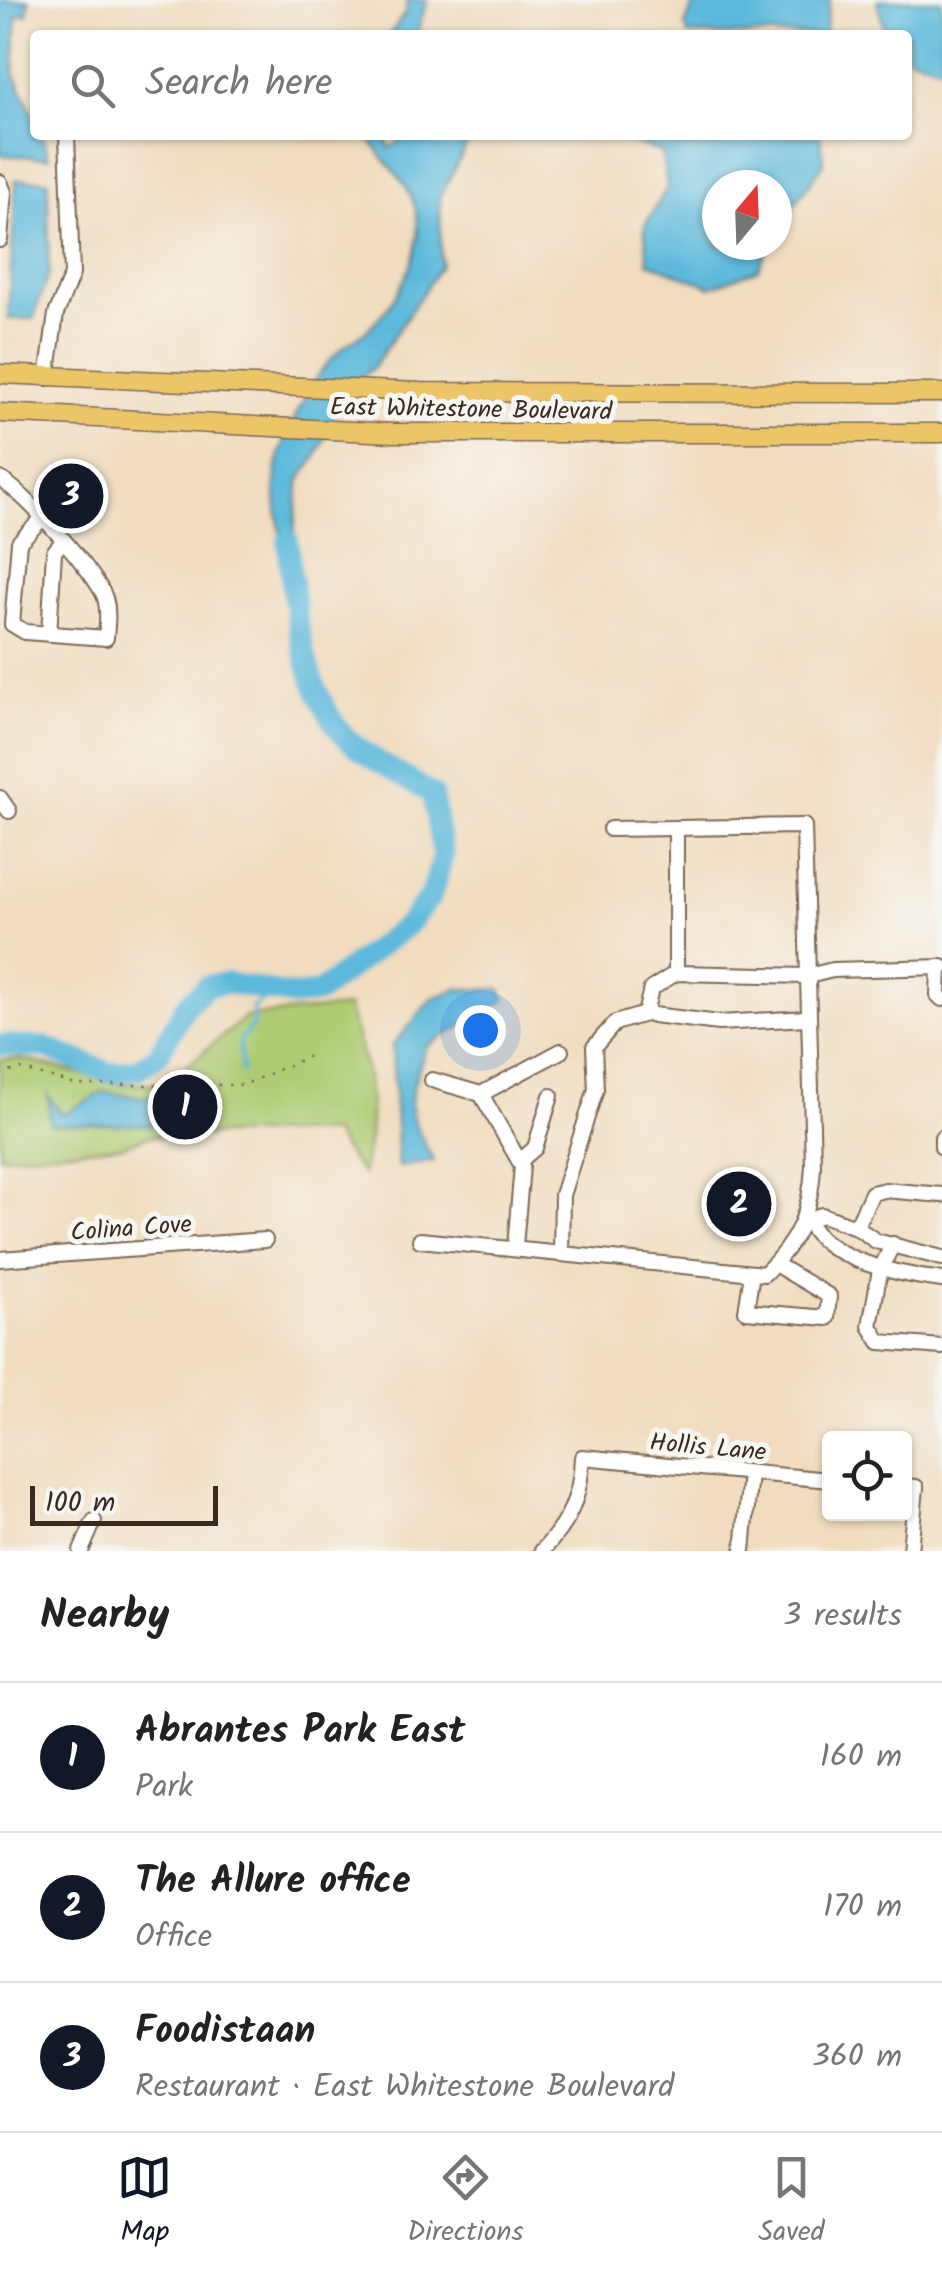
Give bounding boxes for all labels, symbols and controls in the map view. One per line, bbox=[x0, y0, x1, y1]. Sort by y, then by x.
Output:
search box bbox=[30, 30, 912, 140]
text: Search here bbox=[145, 55, 332, 115]
icon: search bbox=[65, 58, 120, 113]
north arrow bbox=[702, 170, 792, 260]
street label: East Whitestone Boulevard bbox=[329, 388, 614, 432]
pin: 3 bbox=[38, 458, 104, 534]
your location bbox=[455, 1005, 506, 1056]
pin: 1 bbox=[152, 1070, 218, 1144]
pin: 2 bbox=[706, 1166, 772, 1242]
street label: Colina Cove bbox=[69, 1205, 193, 1253]
street label: Hollis Lane bbox=[648, 1423, 768, 1473]
map controls bbox=[822, 1431, 912, 1521]
button: locate bbox=[822, 1431, 912, 1521]
scale bar bbox=[30, 1481, 218, 1526]
text: 100 m bbox=[45, 1481, 115, 1526]
text: Nearby bbox=[40, 1583, 169, 1650]
text: 3 results bbox=[783, 1591, 902, 1642]
text: Abrantes Park East bbox=[135, 1702, 465, 1762]
text: 1 bbox=[68, 1732, 77, 1783]
text: 160 m bbox=[820, 1732, 902, 1783]
text: Park bbox=[135, 1762, 193, 1813]
text: The Allure office bbox=[135, 1852, 410, 1912]
text: 2 bbox=[63, 1882, 82, 1933]
text: 170 m bbox=[823, 1882, 902, 1933]
text: Office bbox=[135, 1912, 212, 1963]
text: Foodistaan bbox=[135, 2002, 315, 2062]
text: 3 bbox=[64, 2032, 81, 2083]
text: 360 m bbox=[812, 2032, 902, 2083]
text: Restaurant · East Whitestone Boulevard bbox=[135, 2062, 674, 2113]
tab: Map bbox=[117, 2150, 172, 2255]
tab: Directions bbox=[407, 2150, 523, 2255]
tab: Saved bbox=[758, 2150, 825, 2255]

